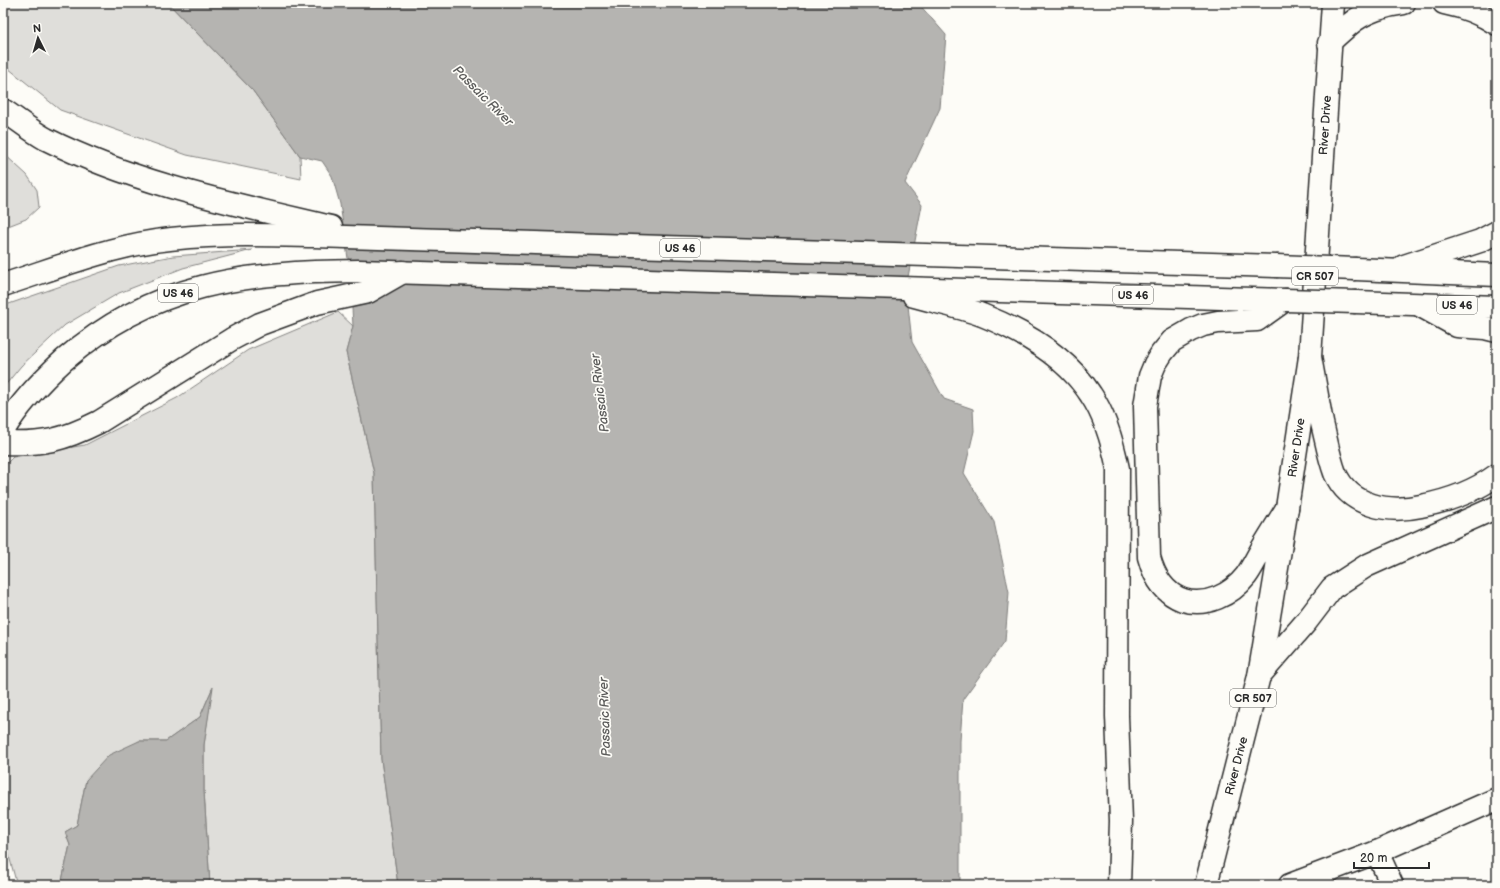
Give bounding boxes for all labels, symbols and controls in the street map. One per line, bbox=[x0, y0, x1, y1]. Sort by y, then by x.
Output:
north arrow bbox=[18, 18, 58, 58]
text: N bbox=[32, 22, 42, 35]
water label: Passaic River bbox=[449, 62, 518, 131]
street label: River Drive bbox=[1316, 95, 1334, 155]
road number: US 46 bbox=[660, 239, 700, 257]
road number: CR 507 bbox=[1292, 267, 1338, 285]
road number: US 46 bbox=[158, 284, 198, 302]
road number: US 46 bbox=[1113, 286, 1153, 304]
road number: US 46 bbox=[1437, 296, 1477, 314]
water label: Passaic River bbox=[587, 351, 613, 433]
street label: River Drive bbox=[1284, 417, 1308, 478]
water label: Passaic River bbox=[596, 676, 614, 757]
road number: CR 507 bbox=[1230, 689, 1276, 707]
street label: River Drive bbox=[1222, 735, 1251, 796]
scale bar bbox=[1354, 844, 1429, 870]
text: 20 m bbox=[1360, 851, 1387, 866]

